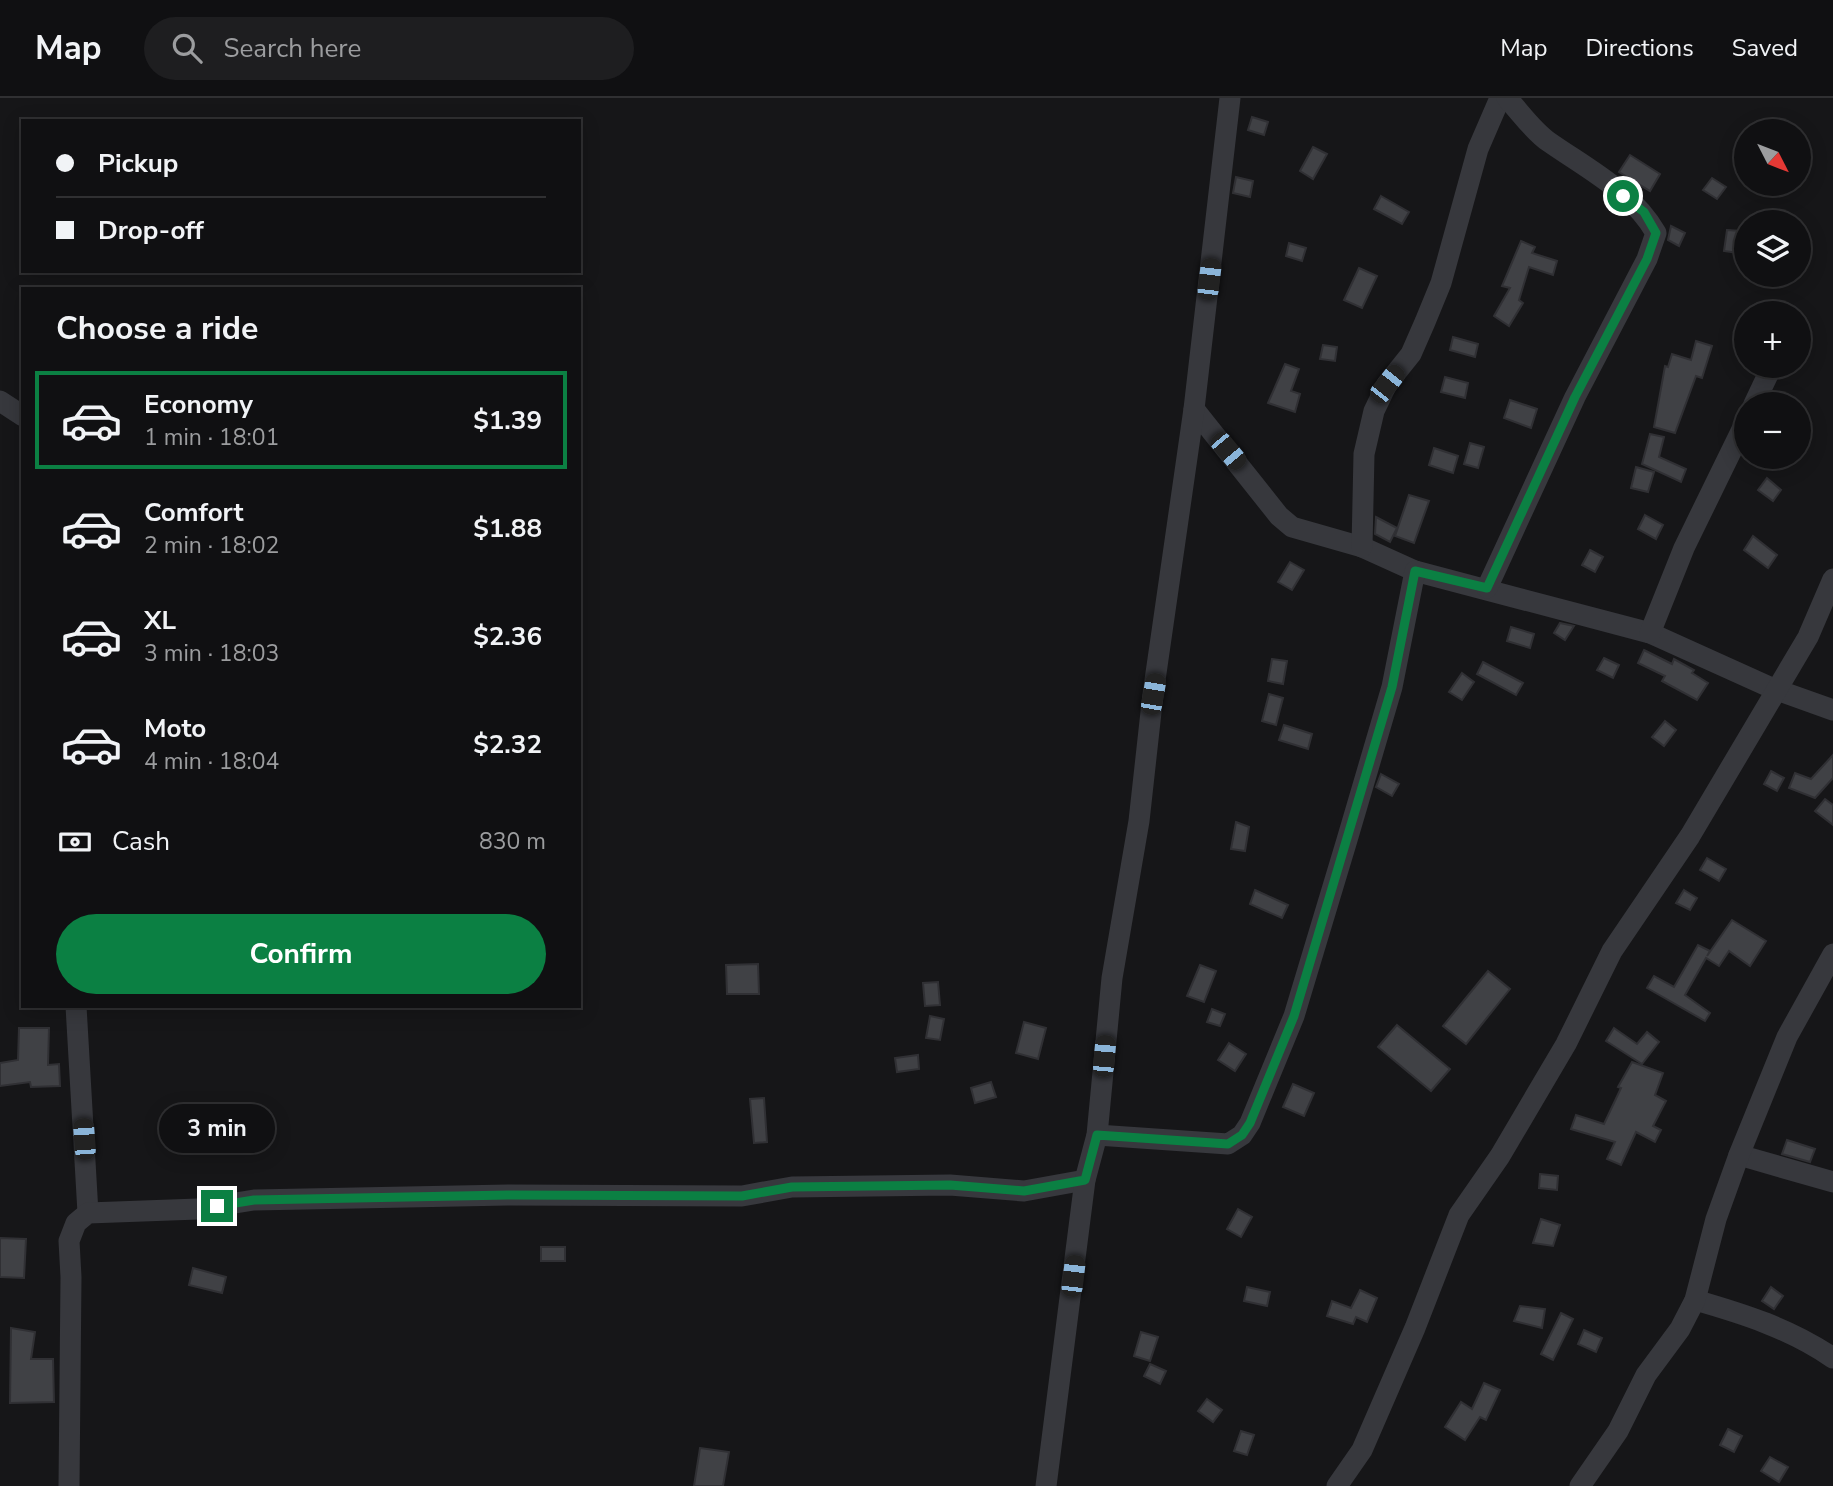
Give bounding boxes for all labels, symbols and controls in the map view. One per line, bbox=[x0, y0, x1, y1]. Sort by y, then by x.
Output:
search box bbox=[144, 17, 634, 80]
text: Map bbox=[35, 26, 102, 71]
icon: search bbox=[168, 29, 206, 67]
text: Search here bbox=[224, 31, 361, 66]
text: Map bbox=[1500, 32, 1547, 64]
text: Directions bbox=[1585, 32, 1694, 64]
text: Saved bbox=[1732, 32, 1798, 64]
north arrow bbox=[1734, 119, 1811, 196]
map controls bbox=[1734, 119, 1811, 469]
text: Pickup bbox=[98, 146, 178, 181]
route start bbox=[1607, 180, 1639, 212]
button: layers bbox=[1734, 210, 1811, 287]
text: Drop-off bbox=[98, 213, 204, 248]
car bbox=[1197, 257, 1222, 301]
button: + bbox=[1734, 301, 1811, 378]
text: Choose a ride bbox=[56, 307, 258, 350]
car bbox=[1366, 361, 1409, 407]
text: Economy bbox=[144, 387, 253, 422]
icon: car bbox=[60, 389, 123, 452]
button: − bbox=[1734, 392, 1811, 469]
text: $1.39 bbox=[473, 403, 542, 438]
text: 1 min · 18:01 bbox=[144, 422, 279, 453]
car bbox=[1207, 428, 1250, 474]
text: Comfort bbox=[144, 495, 244, 530]
icon: car bbox=[60, 497, 123, 560]
text: $1.88 bbox=[473, 511, 542, 546]
text: 2 min · 18:02 bbox=[144, 530, 279, 561]
text: XL bbox=[144, 603, 176, 638]
icon: car bbox=[60, 605, 123, 668]
text: $2.36 bbox=[473, 619, 542, 654]
text: 3 min · 18:03 bbox=[144, 638, 279, 669]
car bbox=[1140, 671, 1167, 717]
text: Moto bbox=[144, 711, 206, 746]
icon: car bbox=[60, 713, 123, 776]
text: $2.32 bbox=[473, 727, 542, 762]
text: 4 min · 18:04 bbox=[144, 746, 279, 777]
icon: cash bbox=[56, 823, 94, 861]
text: Cash bbox=[112, 824, 170, 859]
text: 830 m bbox=[479, 826, 546, 857]
button: Confirm bbox=[56, 914, 546, 994]
car bbox=[1092, 1034, 1117, 1078]
callout: 3 min bbox=[159, 1104, 275, 1154]
text: 3 min bbox=[187, 1113, 247, 1144]
car bbox=[73, 1117, 96, 1161]
route end bbox=[201, 1190, 233, 1222]
car bbox=[1061, 1254, 1086, 1298]

